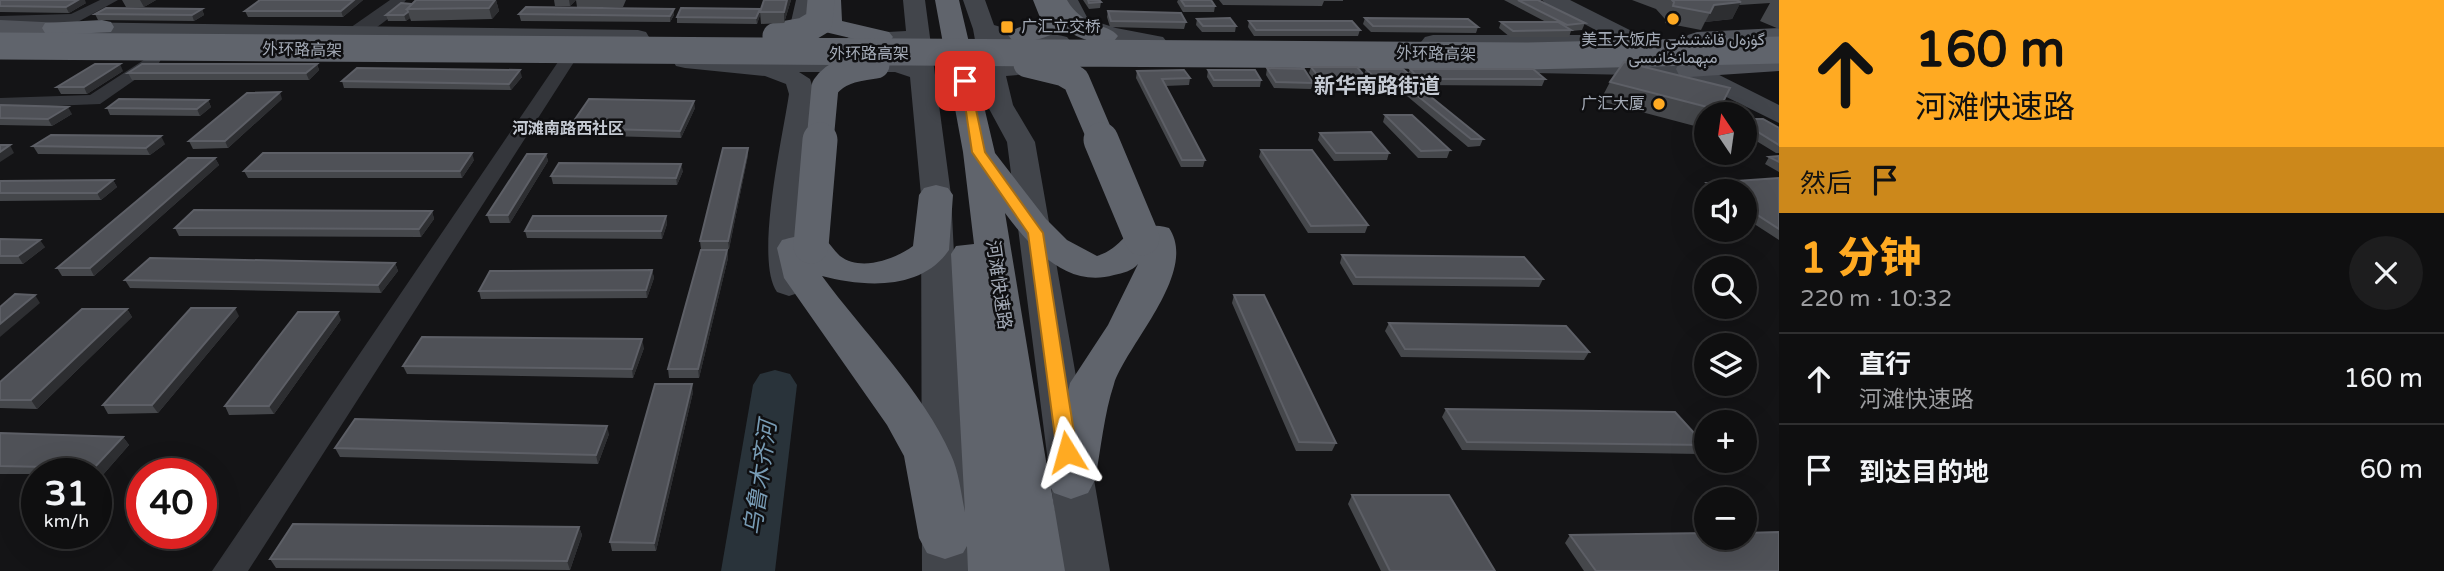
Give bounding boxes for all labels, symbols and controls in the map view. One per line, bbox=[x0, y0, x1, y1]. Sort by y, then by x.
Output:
marker: 美玉大饭店 گۈزەل قاشتىشى مېھمانخانىسى bbox=[1665, 11, 1681, 27]
place label: 广汇立交桥 bbox=[1021, 17, 1101, 37]
marker: 广汇立交桥 bbox=[999, 19, 1015, 35]
text: 160 m bbox=[1915, 21, 2065, 80]
icon: ahead bbox=[1800, 28, 1891, 119]
place label: 美玉大饭店 گۈزەل قاشتىشى مېھمانخانىسى bbox=[1581, 30, 1765, 69]
street label: 外环路高架 bbox=[262, 39, 342, 61]
street label: 外环路高架 bbox=[1396, 43, 1476, 65]
street label: 外环路高架 bbox=[829, 44, 909, 64]
pin bbox=[935, 51, 995, 111]
icon: arrive bbox=[946, 62, 984, 100]
district label: 新华南路街道 bbox=[1314, 74, 1440, 99]
text: 河滩快速路 bbox=[1915, 89, 2075, 127]
place label: 广汇大厦 bbox=[1581, 94, 1645, 114]
marker: 广汇大厦 bbox=[1651, 96, 1667, 112]
north arrow bbox=[1694, 102, 1757, 164]
map controls bbox=[1694, 102, 1757, 550]
district label: 河滩南路西社区 bbox=[512, 119, 624, 139]
icon: arrive bbox=[1866, 161, 1904, 199]
text: 然后 bbox=[1800, 168, 1852, 199]
button: sound bbox=[1694, 179, 1757, 242]
text: 1 分钟 bbox=[1800, 233, 1921, 284]
button: close bbox=[2349, 236, 2423, 310]
street label: 河滩快速路 bbox=[982, 239, 1016, 331]
button: search bbox=[1694, 256, 1757, 319]
text: 220 m · 10:32 bbox=[1800, 285, 1952, 313]
button: layers bbox=[1694, 333, 1757, 396]
text: 直行 bbox=[1859, 349, 1911, 380]
icon: ahead bbox=[1800, 360, 1838, 398]
text: 160 m bbox=[2343, 363, 2423, 394]
text: 河滩快速路 bbox=[1859, 386, 1974, 414]
button: + bbox=[1694, 410, 1757, 473]
water label: 乌鲁木齐河 bbox=[739, 415, 783, 537]
position arrow bbox=[1030, 415, 1104, 489]
icon: arrive bbox=[1800, 451, 1838, 489]
text: 60 m bbox=[2360, 454, 2423, 485]
text: 到达目的地 bbox=[1859, 457, 1989, 488]
speed limit sign: 40 bbox=[126, 458, 217, 549]
text: 31 bbox=[45, 473, 88, 515]
button: − bbox=[1694, 487, 1757, 550]
text: km/h bbox=[44, 510, 89, 532]

